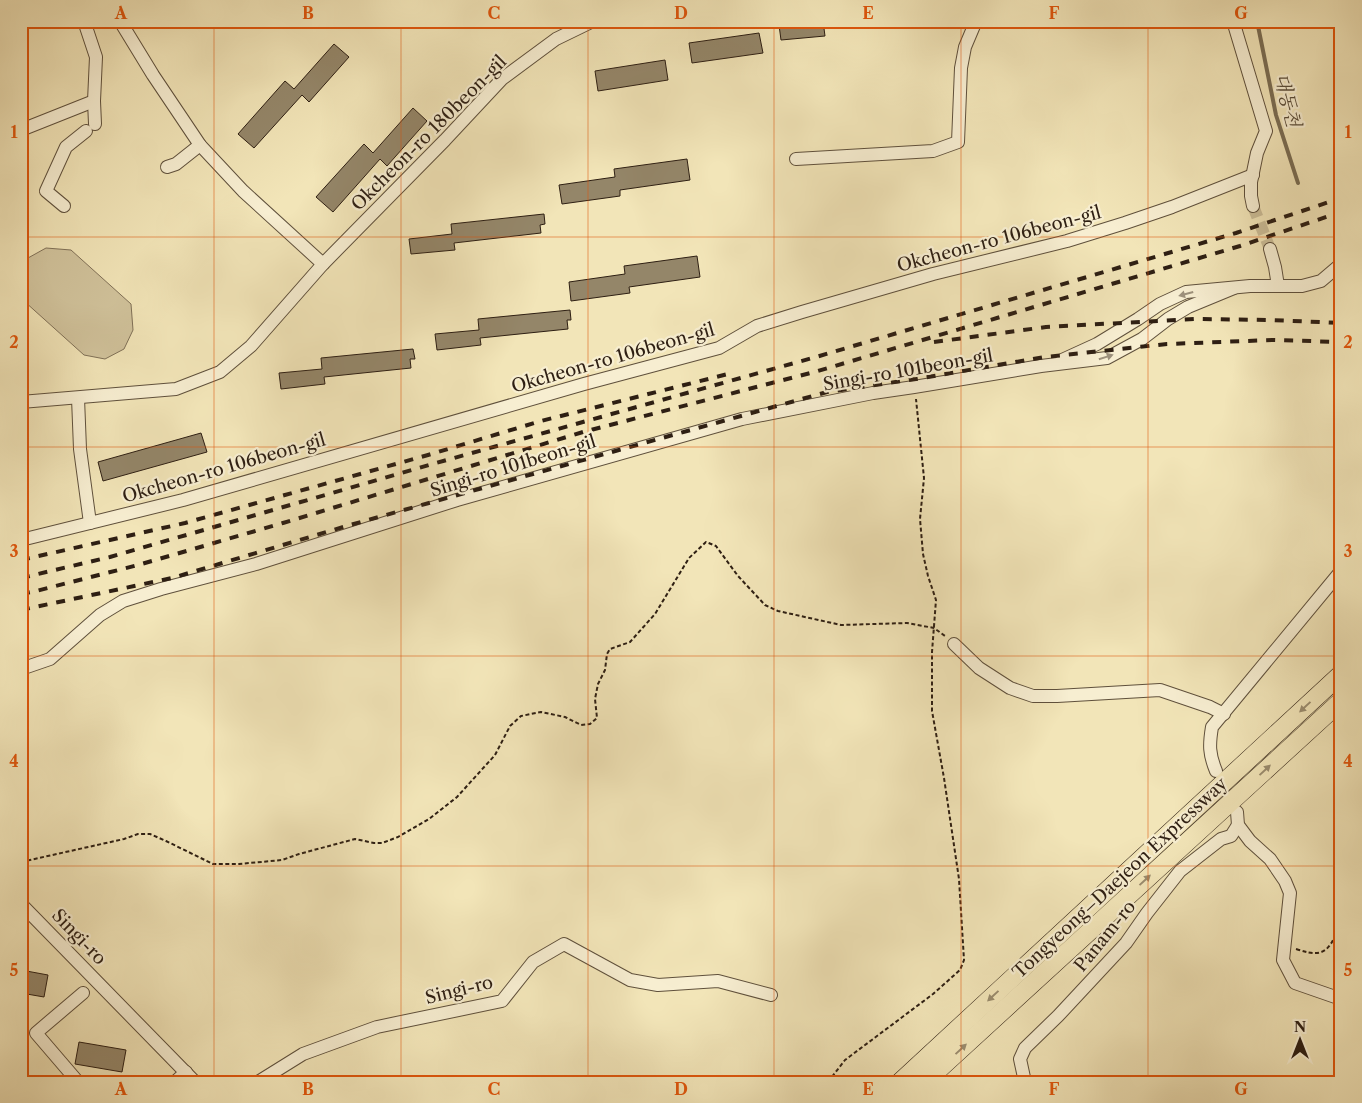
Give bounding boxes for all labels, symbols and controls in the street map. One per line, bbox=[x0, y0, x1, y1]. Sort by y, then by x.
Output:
text: A bbox=[114, 3, 128, 23]
text: B bbox=[302, 3, 314, 23]
text: C bbox=[488, 3, 500, 23]
text: D bbox=[674, 3, 688, 23]
text: E bbox=[862, 3, 874, 23]
text: F bbox=[1049, 3, 1060, 23]
text: G bbox=[1234, 3, 1248, 23]
street label: Okcheon-ro 180beon-gil bbox=[347, 51, 511, 215]
water label: 대동천 bbox=[1270, 71, 1306, 131]
text: 1 bbox=[10, 122, 18, 142]
text: 1 bbox=[1344, 122, 1352, 142]
street label: Okcheon-ro 106beon-gil bbox=[895, 201, 1103, 277]
one-way arrow bbox=[1179, 290, 1194, 298]
street label: Okcheon-ro 106beon-gil bbox=[509, 318, 717, 398]
text: 2 bbox=[9, 332, 19, 352]
text: 2 bbox=[1343, 332, 1353, 352]
street label: Singi-ro 101beon-gil bbox=[821, 344, 995, 396]
one-way arrow bbox=[1099, 352, 1114, 360]
street label: Okcheon-ro 106beon-gil bbox=[120, 428, 328, 508]
street label: Singi-ro 101beon-gil bbox=[427, 430, 599, 502]
text: 3 bbox=[9, 541, 19, 561]
text: 3 bbox=[1343, 541, 1353, 561]
one-way arrow bbox=[1299, 701, 1311, 713]
text: 4 bbox=[9, 751, 19, 771]
text: 4 bbox=[1343, 751, 1353, 771]
one-way arrow bbox=[1259, 764, 1271, 776]
street label: Tongyeong–Daejeon Expressway bbox=[1008, 772, 1232, 983]
one-way arrow bbox=[1139, 874, 1151, 886]
street label: Panam-ro bbox=[1070, 896, 1140, 976]
street label: Singi-ro bbox=[47, 904, 111, 970]
text: 5 bbox=[10, 960, 19, 980]
text: 5 bbox=[1344, 960, 1353, 980]
street label: Singi-ro bbox=[423, 971, 495, 1009]
one-way arrow bbox=[988, 990, 1000, 1002]
north arrow bbox=[1274, 1016, 1324, 1066]
text: N bbox=[1294, 1018, 1306, 1036]
one-way arrow bbox=[955, 1043, 967, 1055]
text: A bbox=[114, 1079, 128, 1099]
text: B bbox=[302, 1079, 314, 1099]
text: C bbox=[488, 1079, 500, 1099]
text: D bbox=[674, 1079, 688, 1099]
text: E bbox=[862, 1079, 874, 1099]
text: F bbox=[1049, 1079, 1060, 1099]
text: G bbox=[1234, 1079, 1248, 1099]

